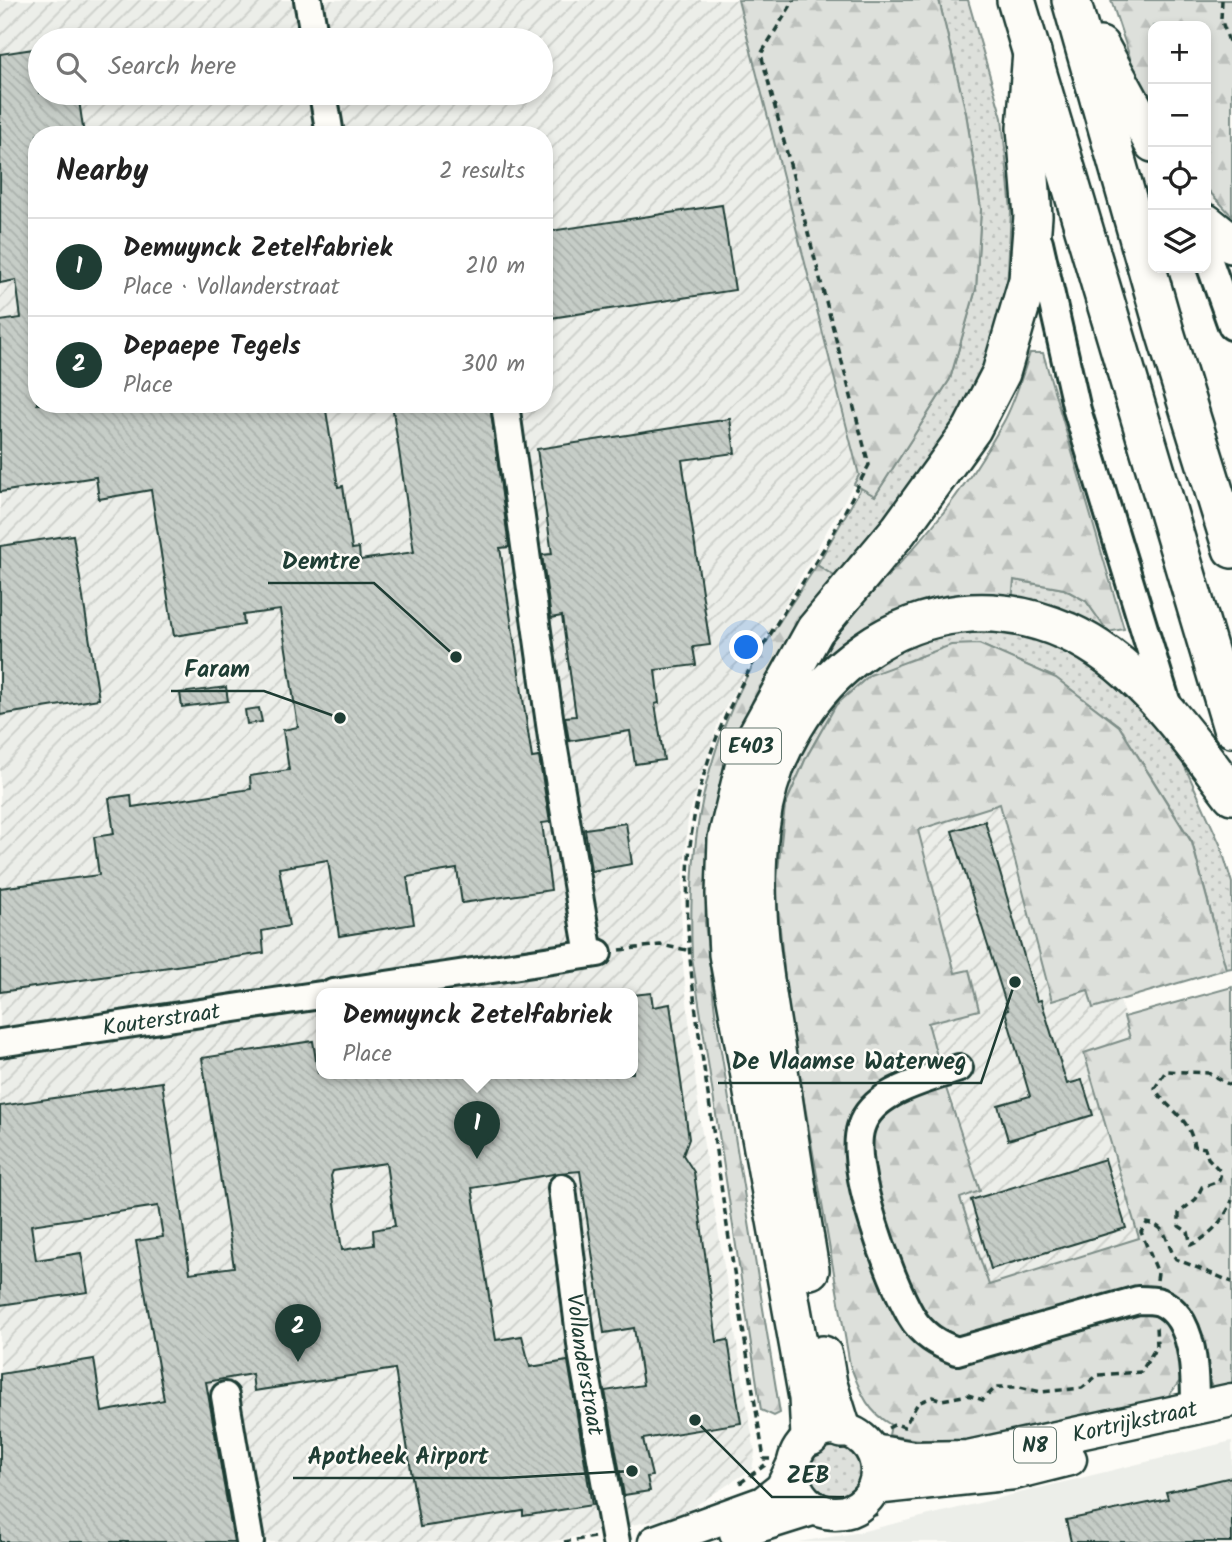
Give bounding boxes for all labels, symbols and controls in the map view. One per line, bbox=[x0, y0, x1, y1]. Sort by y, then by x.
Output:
map controls bbox=[1148, 21, 1211, 273]
button: + bbox=[1148, 21, 1211, 84]
search box bbox=[28, 28, 553, 105]
text: Search here bbox=[108, 46, 236, 88]
icon: search bbox=[52, 48, 90, 86]
button: − bbox=[1148, 84, 1211, 147]
button: locate bbox=[1148, 147, 1211, 210]
text: Nearby bbox=[56, 148, 148, 196]
text: 2 results bbox=[439, 154, 525, 190]
button: layers bbox=[1148, 210, 1211, 273]
text: Demuynck Zetelfabriek bbox=[123, 228, 392, 270]
text: 1 bbox=[76, 249, 82, 285]
text: 210 m bbox=[465, 249, 525, 285]
text: Place · Vollanderstraat bbox=[123, 270, 340, 306]
text: Depaepe Tegels bbox=[123, 326, 301, 368]
text: 2 bbox=[72, 347, 86, 383]
text: 300 m bbox=[461, 347, 525, 383]
text: Place bbox=[123, 368, 173, 404]
callout: Demtre bbox=[268, 538, 374, 583]
text: Demtre bbox=[282, 543, 361, 582]
your location bbox=[729, 630, 763, 664]
callout: Faram bbox=[171, 646, 264, 691]
text: Faram bbox=[184, 651, 250, 690]
road number: E403 bbox=[721, 728, 781, 764]
popup bbox=[316, 988, 638, 1079]
street label: Kouterstraat bbox=[100, 994, 224, 1047]
text: Demuynck Zetelfabriek bbox=[342, 995, 612, 1037]
text: Place bbox=[342, 1037, 392, 1073]
callout: De Vlaamse Waterweg bbox=[718, 1038, 981, 1083]
text: De Vlaamse Waterweg bbox=[732, 1043, 966, 1082]
pin: 1 bbox=[454, 1101, 500, 1159]
street label: Vollanderstraat bbox=[555, 1292, 613, 1440]
pin: 2 bbox=[275, 1304, 321, 1362]
street label: Kortrijkstraat bbox=[1069, 1392, 1202, 1454]
road number: N8 bbox=[1014, 1428, 1056, 1462]
callout: Apotheek Airport bbox=[293, 1433, 502, 1478]
text: Apotheek Airport bbox=[307, 1438, 490, 1477]
callout: ZEB bbox=[772, 1452, 844, 1497]
text: ZEB bbox=[786, 1457, 830, 1496]

